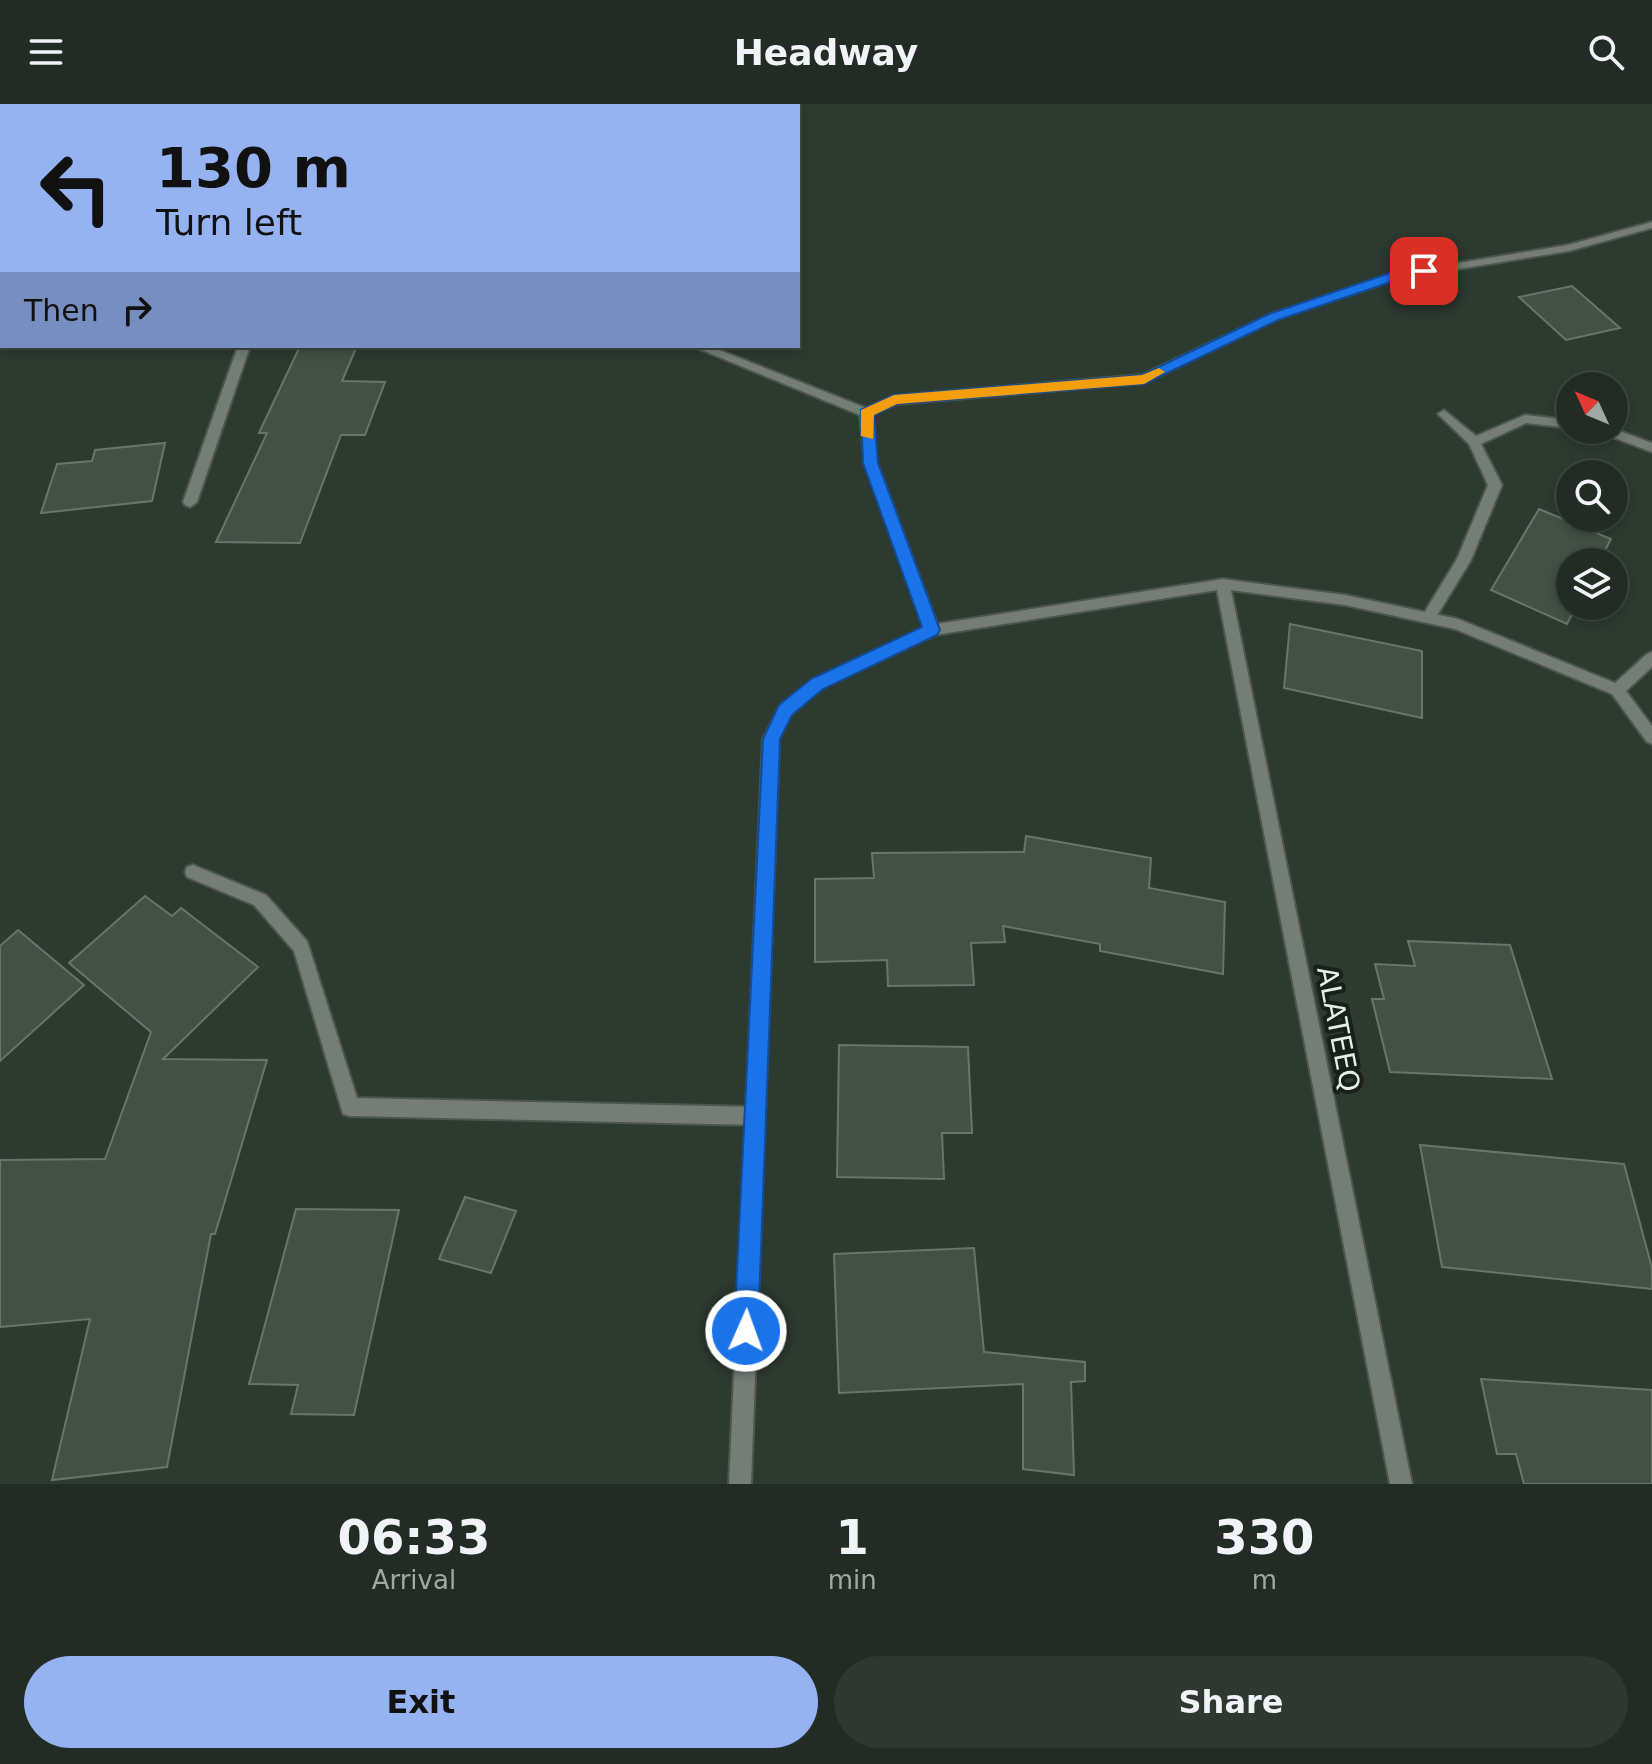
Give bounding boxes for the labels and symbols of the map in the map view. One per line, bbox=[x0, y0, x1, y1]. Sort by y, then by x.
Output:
pin bbox=[1390, 237, 1458, 305]
north arrow bbox=[1556, 372, 1628, 444]
street label: ALATEEQ bbox=[1310, 964, 1367, 1095]
position arrow bbox=[704, 1289, 788, 1373]

